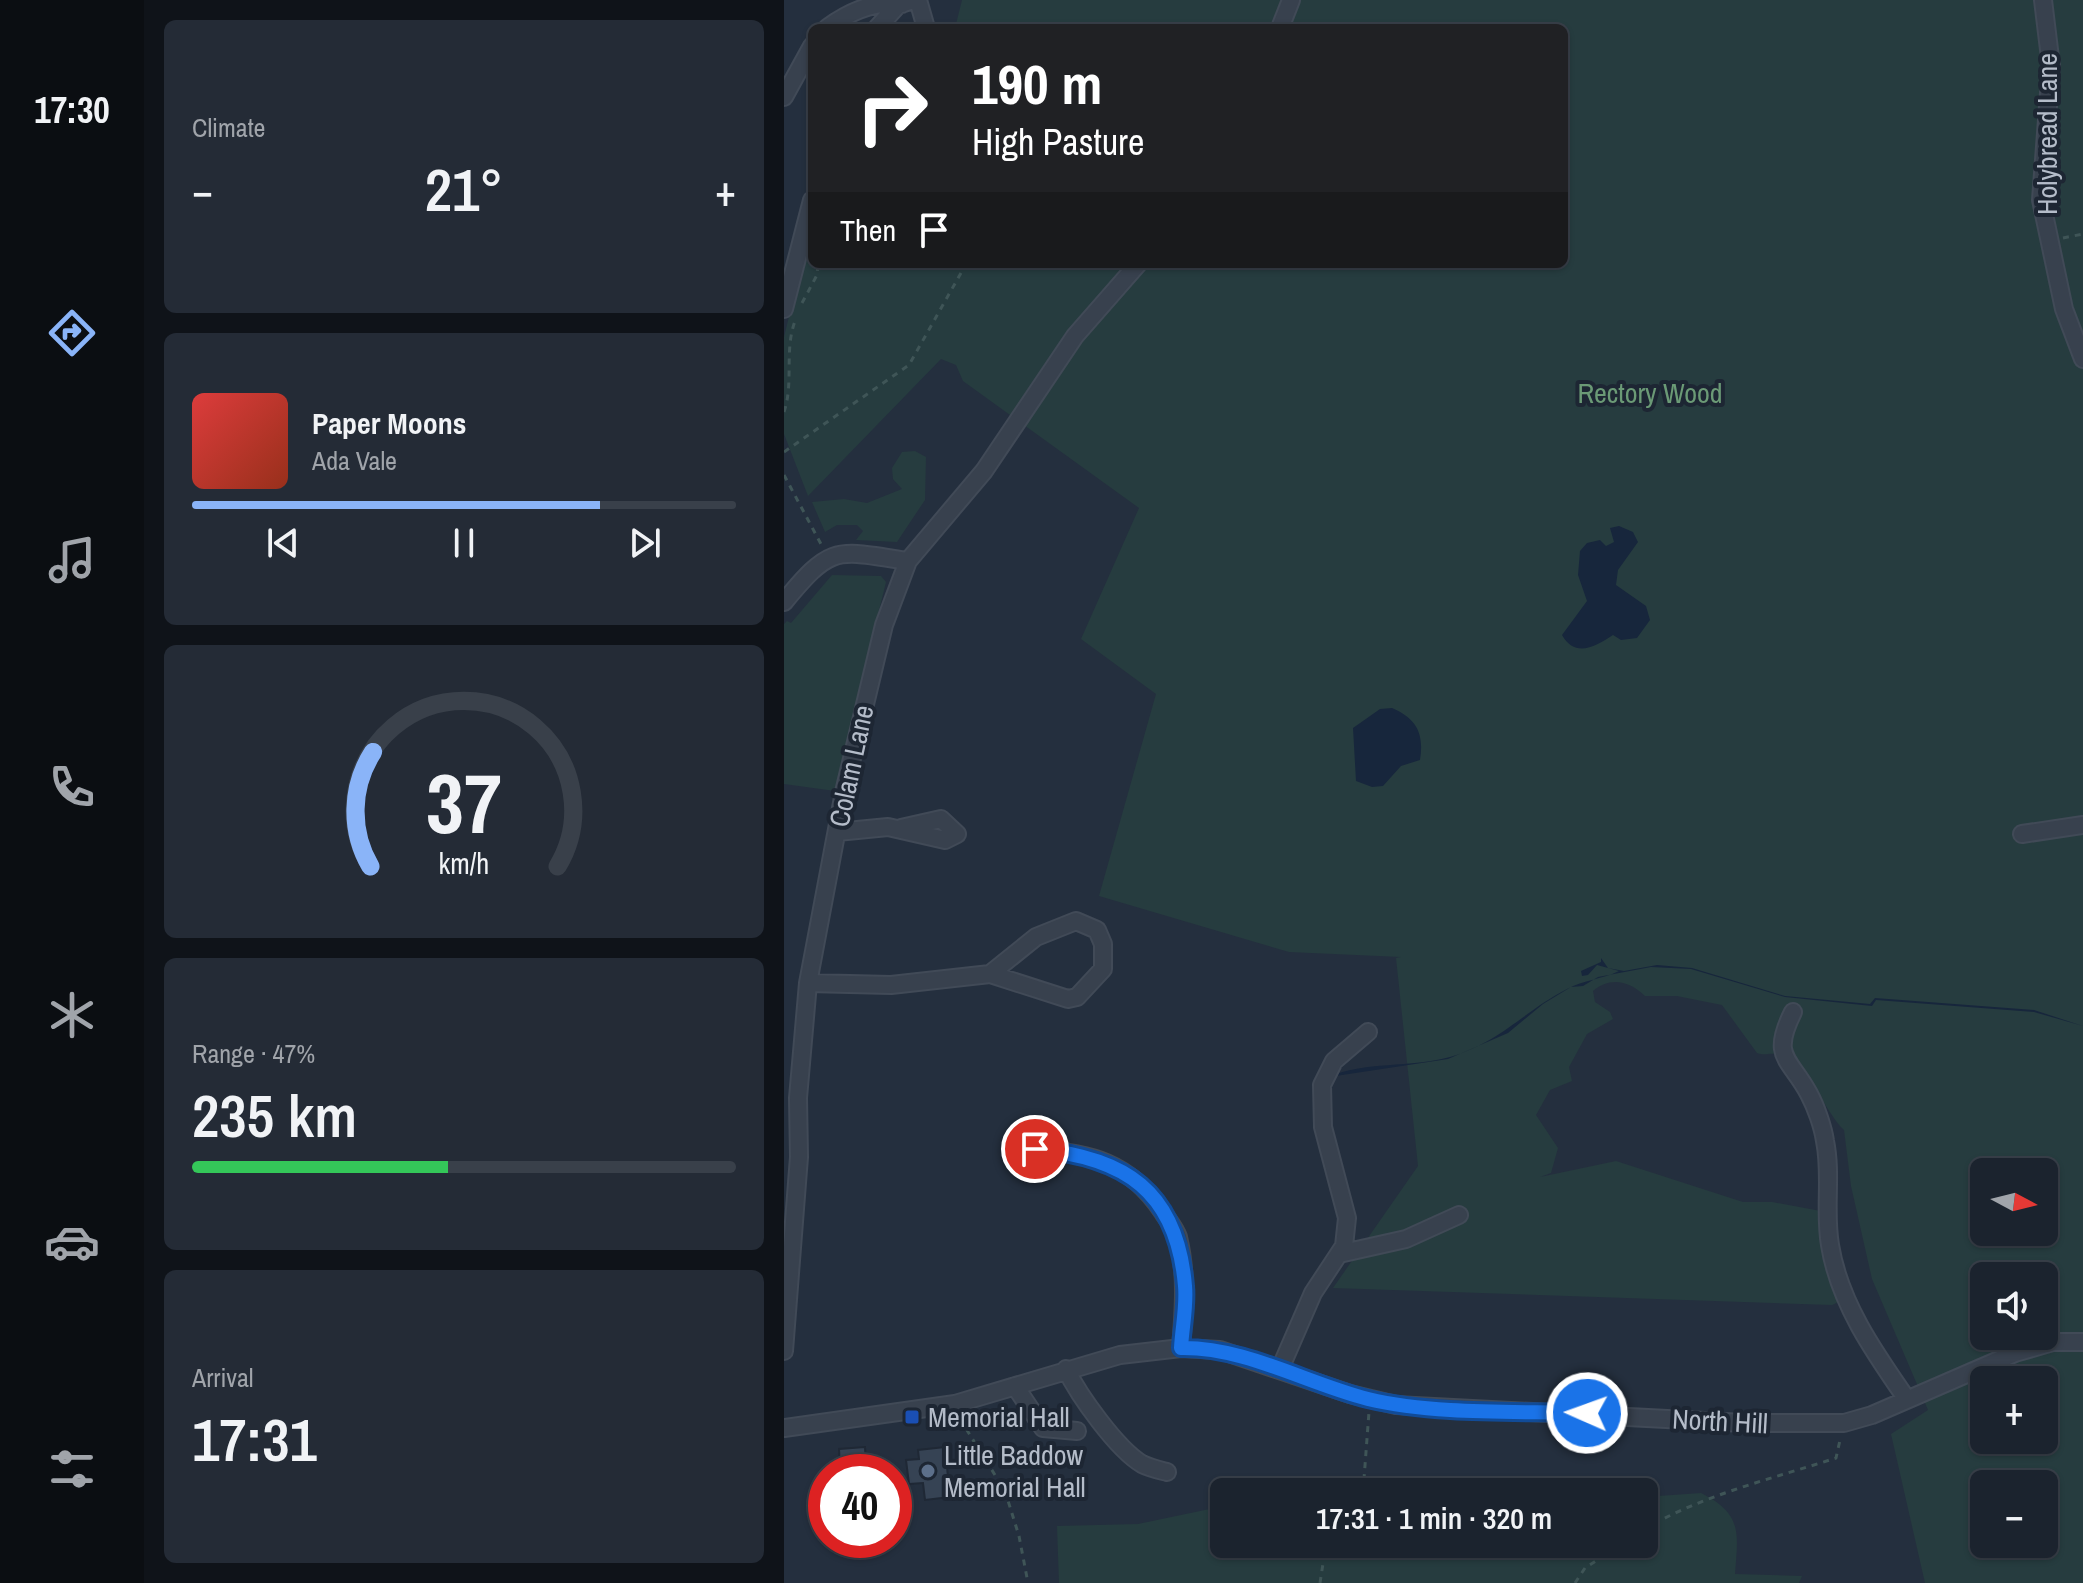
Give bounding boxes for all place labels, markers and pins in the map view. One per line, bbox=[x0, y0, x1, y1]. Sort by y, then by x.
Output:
pin bbox=[1001, 1115, 1069, 1183]
place label: Memorial Hall bbox=[928, 1398, 1070, 1436]
marker: Memorial Hall bbox=[903, 1408, 921, 1426]
place label: Little Baddow Memorial Hall bbox=[944, 1436, 1086, 1506]
marker: Little Baddow Memorial Hall bbox=[919, 1462, 937, 1480]

